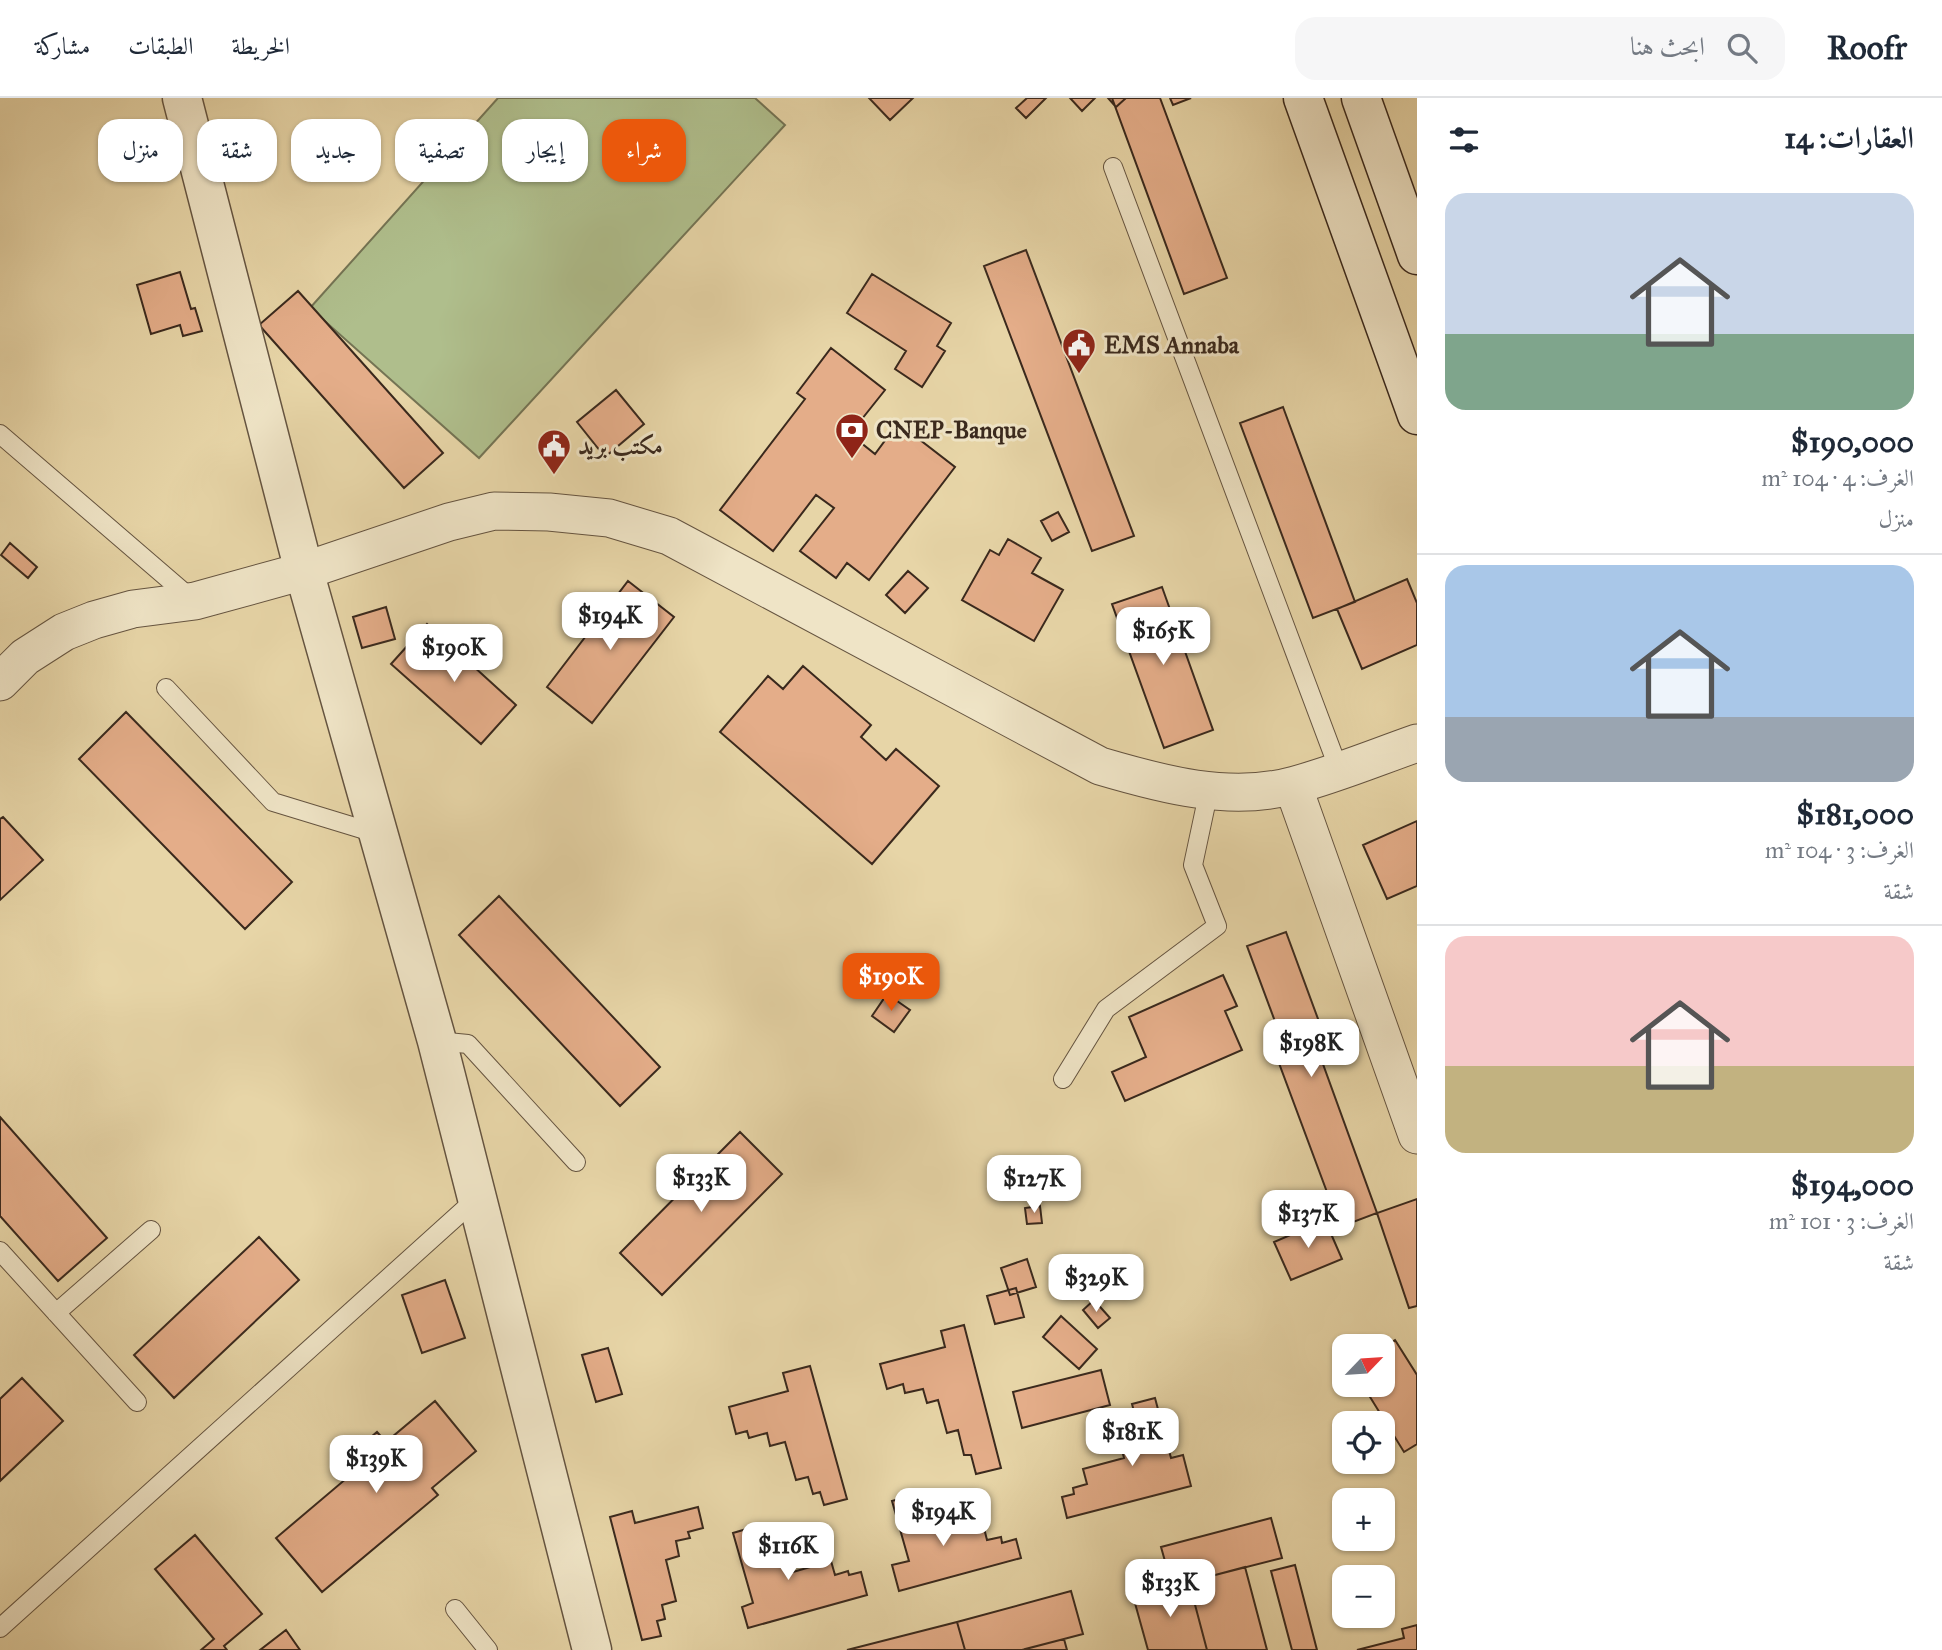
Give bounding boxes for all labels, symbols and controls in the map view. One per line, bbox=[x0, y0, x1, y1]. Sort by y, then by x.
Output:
search box bbox=[1295, 17, 1785, 80]
text: Roofr bbox=[1827, 28, 1907, 68]
icon: search bbox=[1723, 29, 1761, 67]
text: ابحث هنا bbox=[1630, 30, 1705, 62]
text: مشاركة bbox=[35, 31, 90, 61]
text: الطبقات bbox=[128, 31, 194, 61]
text: الخريطة bbox=[232, 31, 290, 61]
chip: منزل bbox=[98, 119, 183, 182]
chip: شقة bbox=[197, 119, 277, 182]
chip: جديد bbox=[291, 119, 381, 182]
chip: تصفية bbox=[395, 119, 488, 182]
chip: إيجار bbox=[502, 119, 588, 182]
chip: شراء bbox=[602, 119, 686, 182]
text: العقارات: 14 bbox=[1784, 120, 1914, 156]
icon: filters bbox=[1445, 121, 1483, 159]
icon: home bbox=[1617, 239, 1743, 365]
public building icon: EMS Annaba bbox=[1060, 326, 1098, 375]
place label: EMS Annaba bbox=[1104, 330, 1240, 360]
bank icon: CNEP-Banque bbox=[833, 411, 871, 460]
place label: CNEP-Banque bbox=[876, 415, 1027, 445]
text: $190,000 bbox=[1791, 424, 1914, 460]
public building icon: مكتب بريد bbox=[535, 427, 573, 476]
place label: مكتب بريد bbox=[578, 431, 663, 462]
text: الغرف: 4 · 104 m² bbox=[1761, 464, 1914, 492]
text: منزل bbox=[1879, 505, 1914, 533]
pin: $194K bbox=[561, 592, 659, 652]
text: $194K bbox=[578, 601, 642, 629]
pin: $165K bbox=[1114, 608, 1212, 667]
icon: home bbox=[1617, 611, 1743, 737]
text: $165K bbox=[1132, 616, 1194, 644]
pin: $190K bbox=[405, 624, 503, 684]
text: $190K bbox=[422, 633, 486, 661]
text: $181,000 bbox=[1796, 796, 1914, 832]
text: الغرف: 3 · 104 m² bbox=[1765, 836, 1914, 864]
text: شقة bbox=[1884, 877, 1914, 905]
pin: $190K bbox=[842, 954, 940, 1013]
text: $190K bbox=[859, 962, 923, 990]
icon: home bbox=[1617, 982, 1743, 1108]
pin: $198K bbox=[1262, 1020, 1360, 1079]
text: $198K bbox=[1279, 1028, 1343, 1056]
pin: $133K bbox=[652, 1154, 750, 1214]
pin: $127K bbox=[985, 1156, 1083, 1215]
text: $133K bbox=[672, 1163, 730, 1191]
text: $127K bbox=[1003, 1164, 1065, 1192]
text: $194,000 bbox=[1791, 1167, 1914, 1203]
pin: $137K bbox=[1259, 1190, 1357, 1250]
text: $137K bbox=[1278, 1199, 1338, 1227]
text: الغرف: 3 · 101 m² bbox=[1769, 1207, 1914, 1235]
text: شقة bbox=[1884, 1248, 1914, 1276]
pin: $329K bbox=[1047, 1254, 1145, 1314]
text: $329K bbox=[1064, 1263, 1128, 1291]
north arrow bbox=[1332, 1334, 1395, 1396]
map controls bbox=[1332, 1334, 1395, 1628]
pin: $181K bbox=[1083, 1408, 1181, 1468]
button: locate bbox=[1332, 1411, 1395, 1474]
text: $181K bbox=[1102, 1417, 1162, 1445]
pin: $139K bbox=[327, 1436, 425, 1495]
text: $139K bbox=[346, 1444, 406, 1472]
pin: $194K bbox=[894, 1488, 992, 1548]
button: + bbox=[1332, 1488, 1395, 1551]
text: $194K bbox=[911, 1497, 975, 1525]
pin: $116K bbox=[739, 1522, 837, 1582]
text: $116K bbox=[758, 1531, 818, 1559]
pin: $133K bbox=[1121, 1560, 1219, 1619]
button: − bbox=[1332, 1565, 1395, 1628]
text: $133K bbox=[1141, 1568, 1199, 1596]

